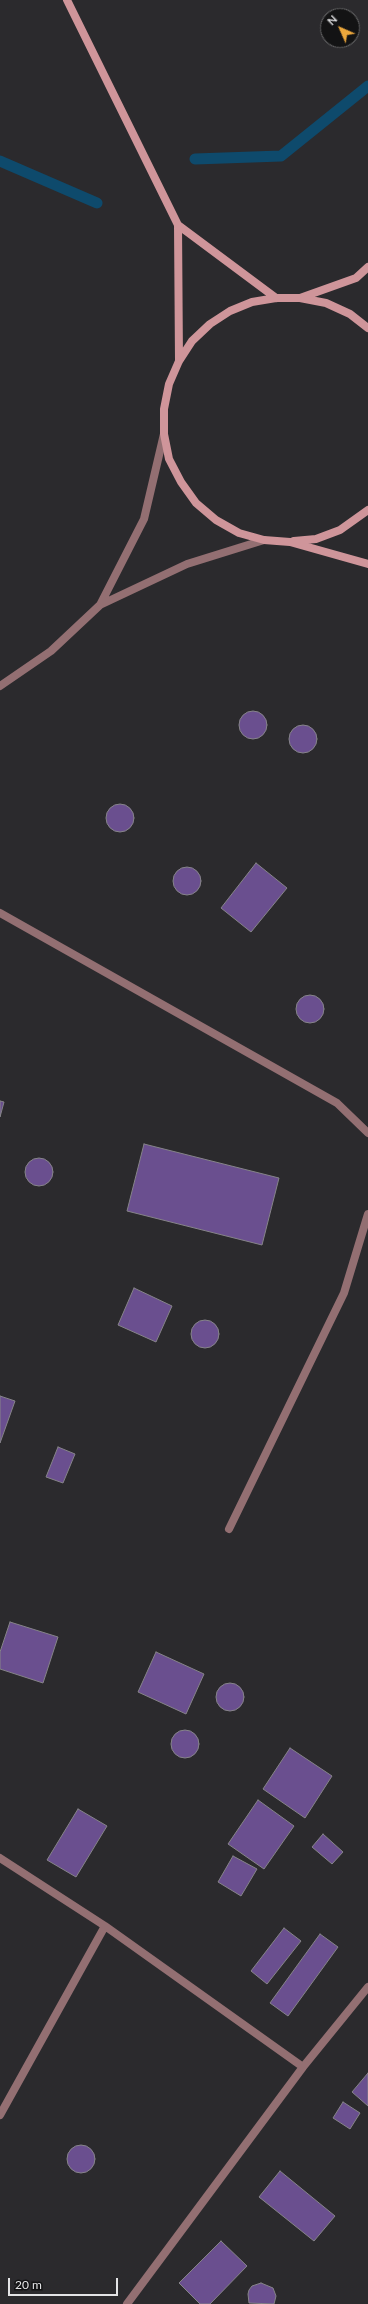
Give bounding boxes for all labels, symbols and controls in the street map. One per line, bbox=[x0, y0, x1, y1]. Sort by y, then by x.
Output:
north arrow bbox=[320, 8, 360, 48]
text: N bbox=[324, 12, 339, 27]
scale bar bbox=[10, 2270, 120, 2296]
text: 20 m bbox=[15, 2277, 42, 2292]

